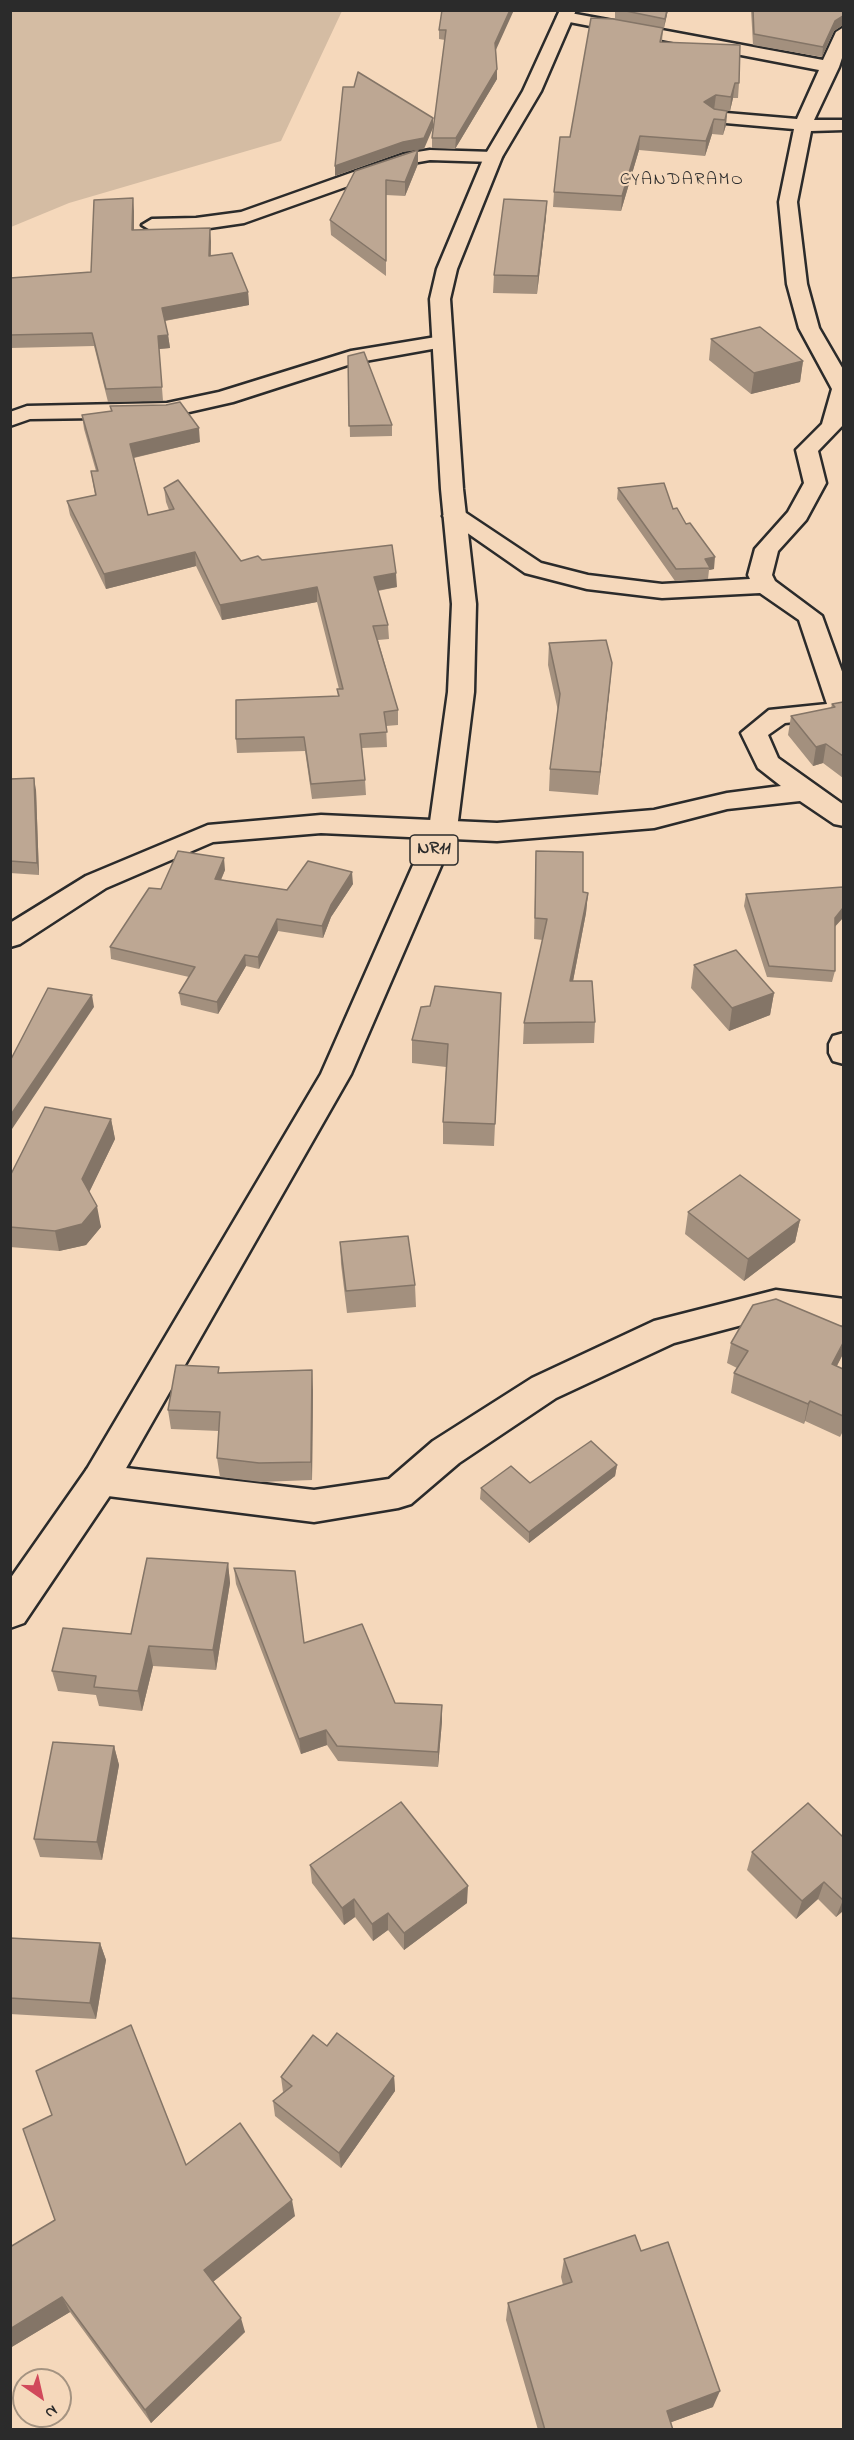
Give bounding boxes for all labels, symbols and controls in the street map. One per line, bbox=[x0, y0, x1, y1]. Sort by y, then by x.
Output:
district label: CYANDARAMO bbox=[620, 170, 744, 192]
road number: NR11 bbox=[410, 835, 458, 865]
north arrow bbox=[12, 2368, 72, 2428]
text: N bbox=[40, 2398, 62, 2424]

